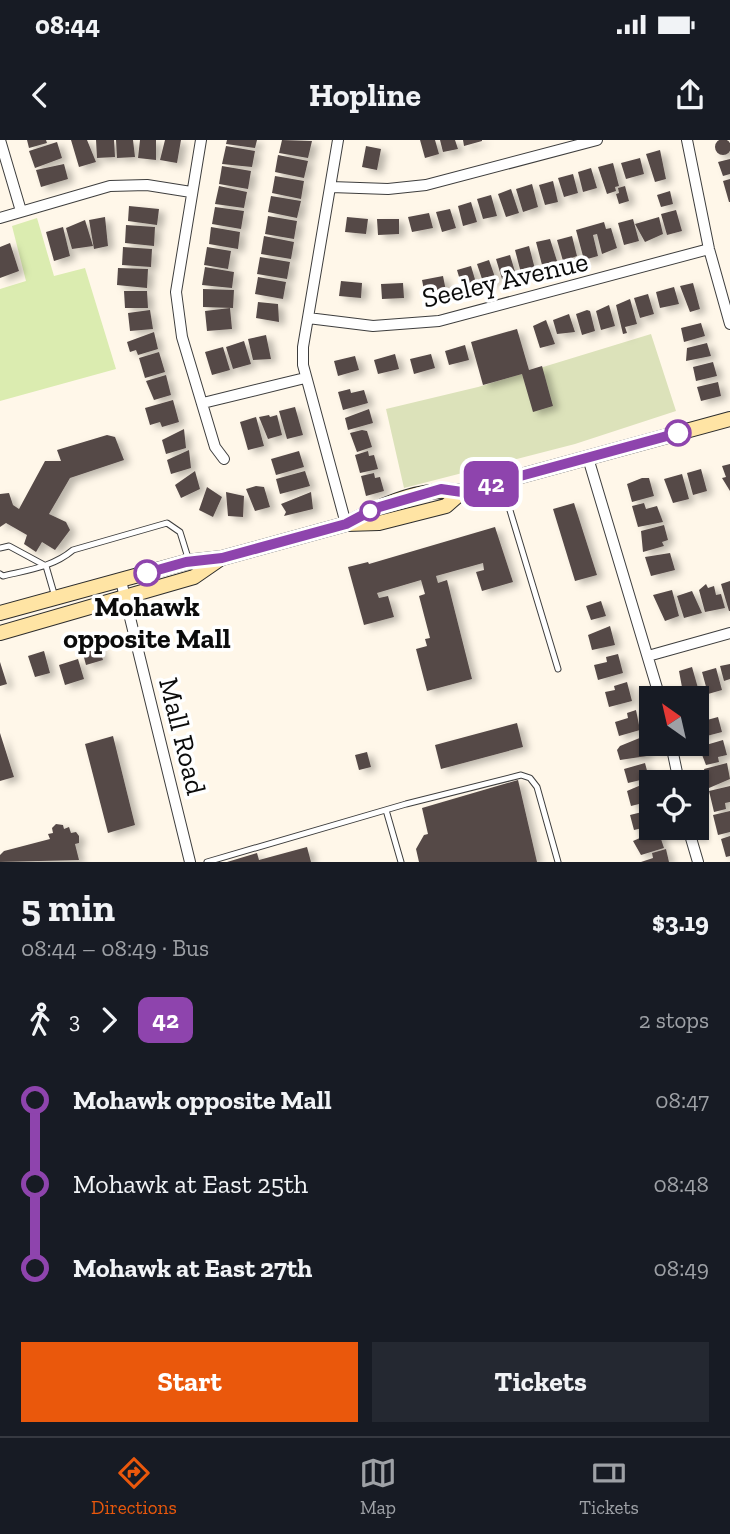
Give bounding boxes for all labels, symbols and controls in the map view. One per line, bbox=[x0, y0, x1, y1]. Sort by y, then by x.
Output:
text: 08:44 bbox=[35, 9, 100, 41]
icon: back bbox=[21, 76, 59, 114]
text: Hopline bbox=[309, 76, 421, 114]
icon: share bbox=[671, 76, 709, 114]
street label: Seeley Avenue bbox=[419, 244, 591, 315]
unlabelled marker bbox=[665, 420, 691, 446]
line badge: 42 bbox=[460, 461, 522, 507]
text: 42 bbox=[478, 469, 504, 498]
unlabelled marker bbox=[360, 501, 380, 521]
marker: Mohawk opposite Mall bbox=[134, 560, 160, 586]
place label: Mohawk opposite Mall bbox=[63, 590, 231, 655]
street label: Mall Road bbox=[152, 674, 213, 798]
north arrow bbox=[639, 686, 709, 756]
map controls bbox=[639, 686, 709, 840]
button: locate bbox=[639, 770, 709, 840]
text: 5 min bbox=[21, 885, 115, 931]
text: $3.19 bbox=[652, 906, 709, 938]
text: 08:44 – 08:49 · Bus bbox=[21, 934, 209, 962]
icon: walk bbox=[21, 1001, 59, 1039]
icon: forward bbox=[90, 1001, 128, 1039]
text: 42 bbox=[152, 1005, 179, 1034]
text: 3 bbox=[69, 1006, 80, 1034]
text: 2 stops bbox=[639, 1006, 709, 1034]
text: Mohawk opposite Mall bbox=[73, 1084, 332, 1116]
text: 08:47 bbox=[655, 1086, 709, 1114]
text: Mohawk at East 25th bbox=[73, 1168, 308, 1200]
text: 08:48 bbox=[653, 1170, 709, 1198]
text: Mohawk at East 27th bbox=[73, 1252, 312, 1284]
text: 08:49 bbox=[654, 1254, 709, 1282]
button: Start bbox=[21, 1342, 358, 1422]
button: Tickets bbox=[372, 1342, 709, 1422]
tab: Directions bbox=[91, 1454, 177, 1519]
tab: Map bbox=[359, 1454, 397, 1519]
tab: Tickets bbox=[579, 1454, 639, 1519]

